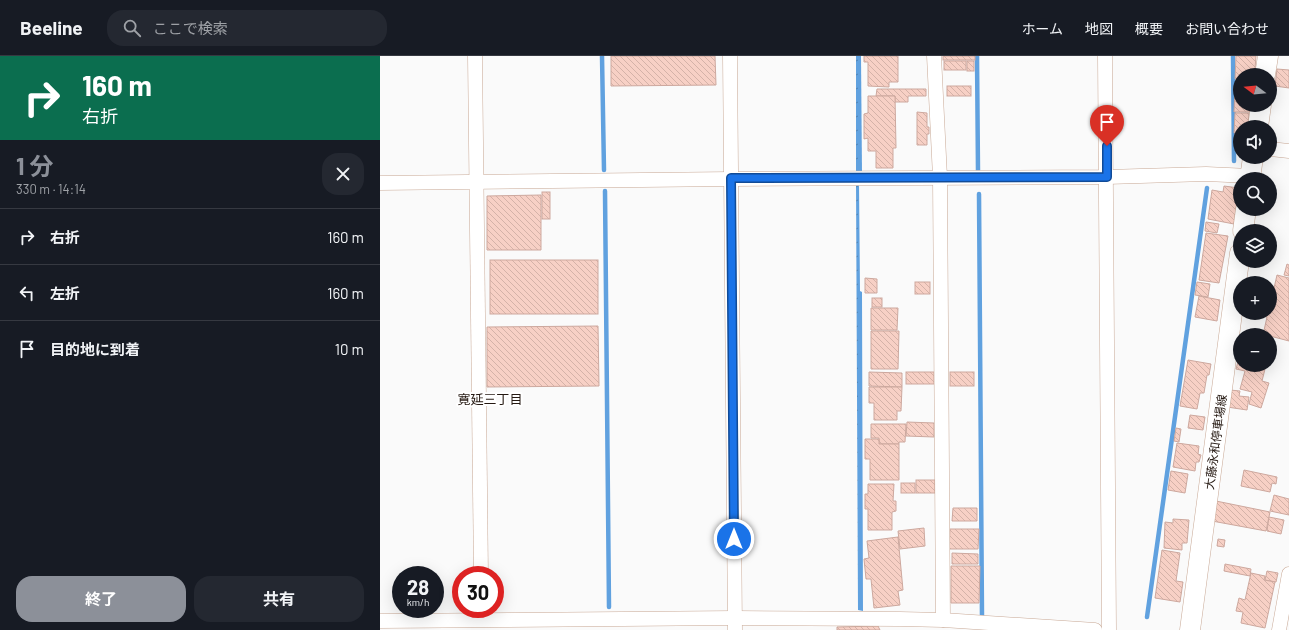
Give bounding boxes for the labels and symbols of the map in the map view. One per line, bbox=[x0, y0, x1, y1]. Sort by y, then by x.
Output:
north arrow bbox=[1233, 68, 1277, 112]
pin bbox=[1090, 105, 1124, 146]
district label: 寛延三丁目 bbox=[457, 391, 523, 407]
street label: 大藤永和停車場線 bbox=[1201, 393, 1229, 491]
position arrow bbox=[713, 518, 755, 560]
speed limit sign: 30 bbox=[452, 566, 504, 618]

